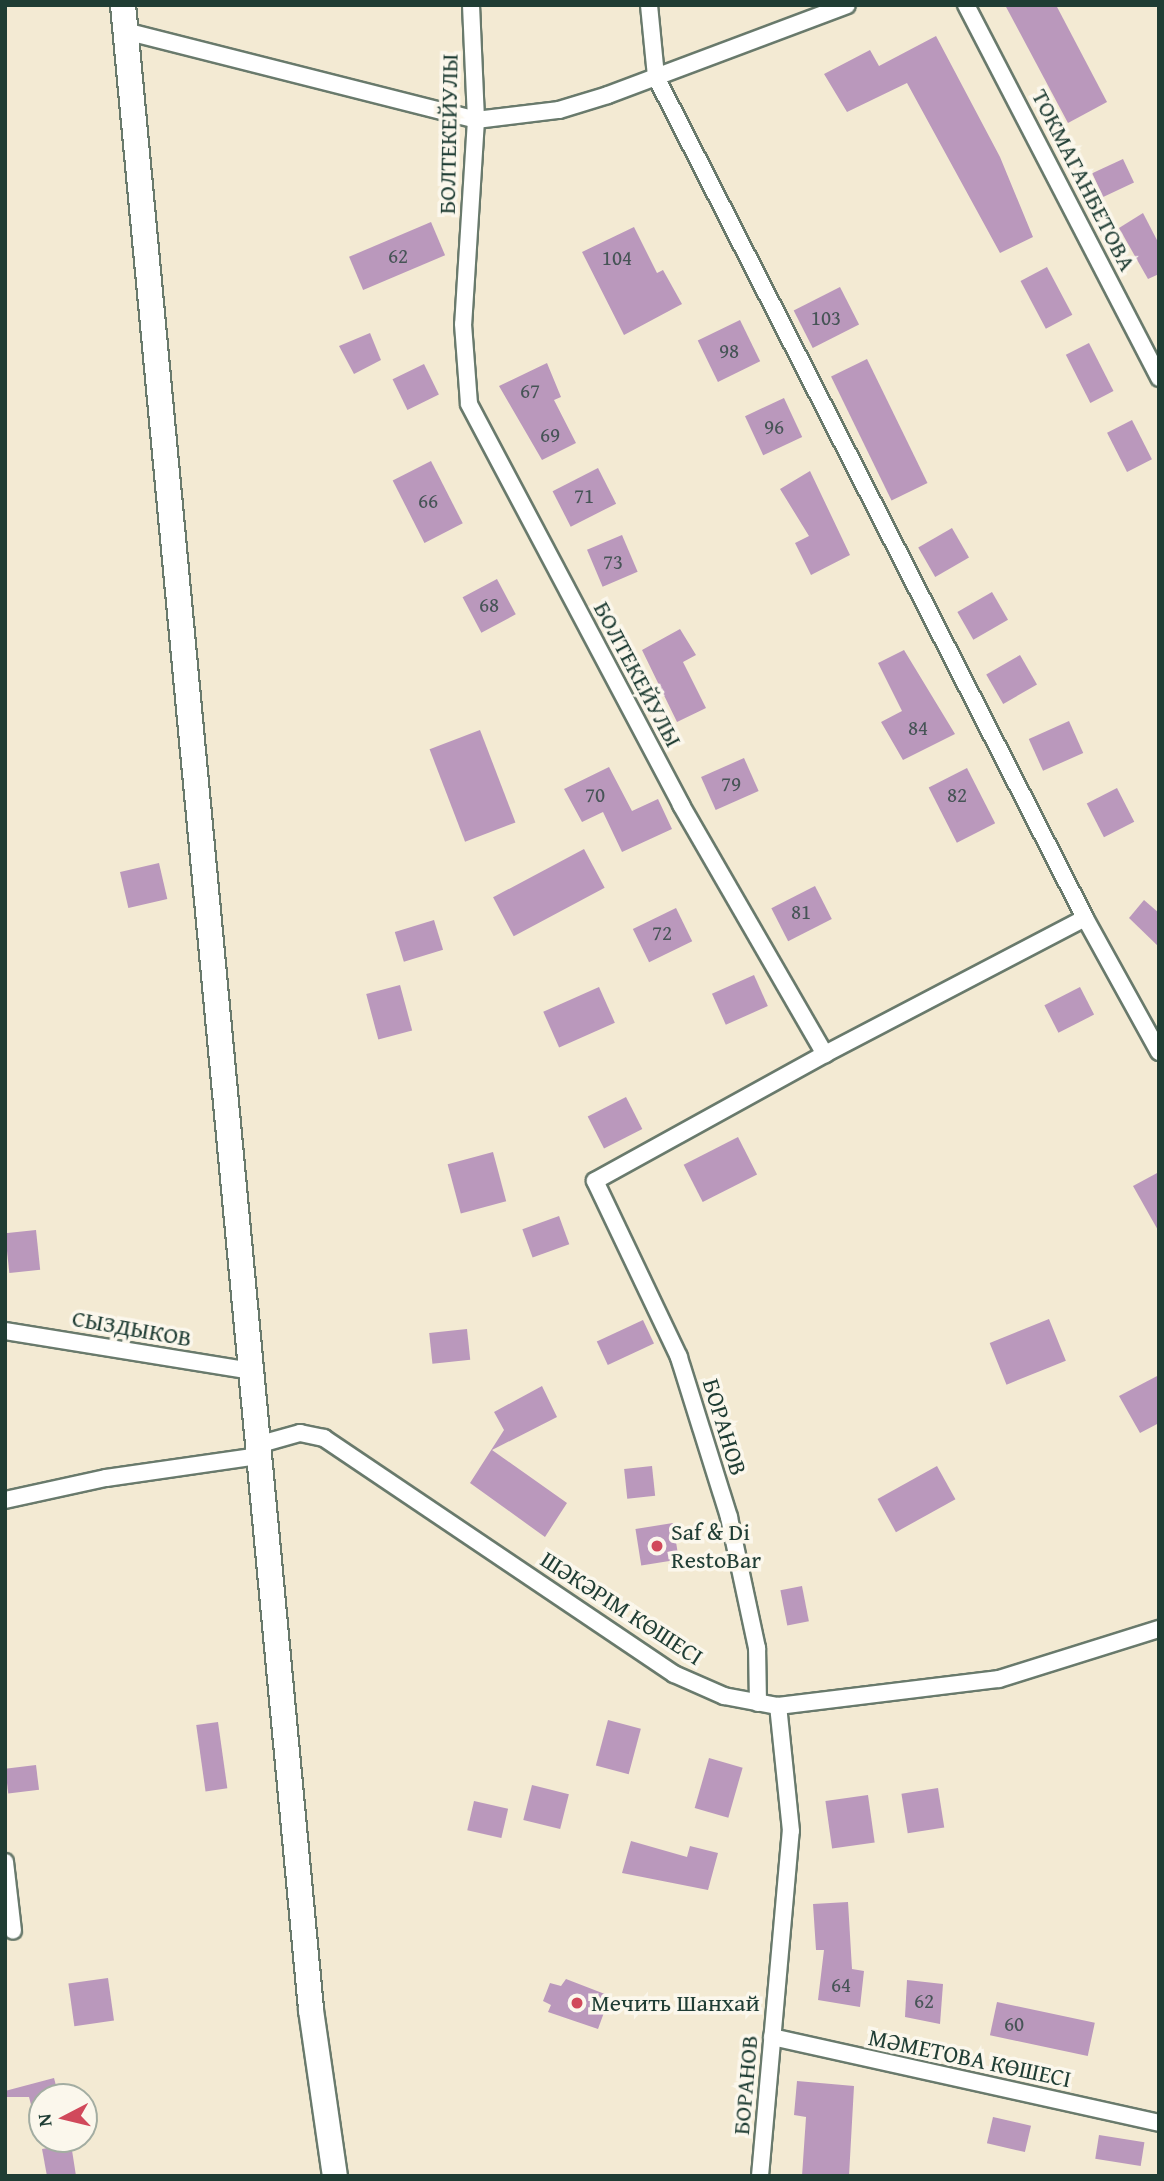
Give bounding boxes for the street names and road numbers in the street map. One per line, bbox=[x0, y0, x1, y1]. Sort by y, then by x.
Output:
street label: БОЛТЕКЕЙУЛЫ bbox=[432, 54, 464, 214]
street label: ТОКМАГАНБЕТОВА bbox=[1026, 84, 1142, 276]
street label: БОЛТЕКЕЙУЛЫ bbox=[588, 596, 688, 752]
street label: СЫЗДЫКОВ bbox=[70, 1303, 194, 1353]
street label: БОРАНОВ bbox=[697, 1375, 753, 1479]
street label: ШӘКӘРІМ КӨШЕСІ bbox=[535, 1545, 709, 1671]
street label: МӘМЕТОВА КӨШЕСІ bbox=[866, 2022, 1074, 2094]
street label: БОРАНОВ bbox=[726, 2034, 764, 2136]

